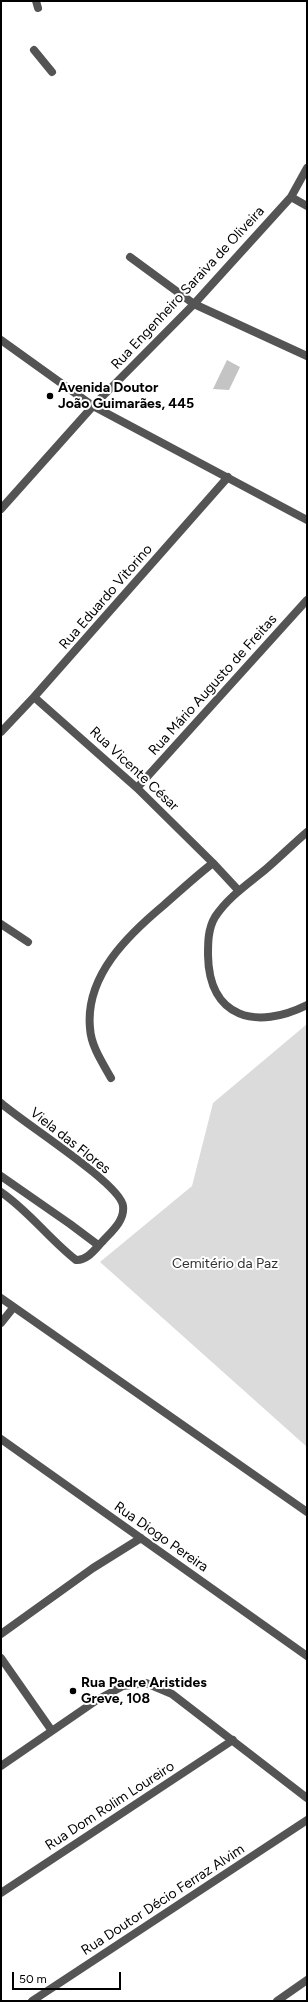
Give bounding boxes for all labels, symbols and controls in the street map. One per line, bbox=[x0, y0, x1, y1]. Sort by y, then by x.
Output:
street label: Rua Engenheiro Saraiva de Oliveira bbox=[108, 203, 268, 373]
place label: Avenida Doutor João Guimarães, 445 bbox=[58, 380, 194, 412]
marker: Avenida Doutor João Guimarães, 445 bbox=[45, 391, 55, 401]
street label: Rua Eduardo Vitorino bbox=[56, 541, 156, 653]
street label: Rua Mário Augusto de Freitas bbox=[145, 611, 281, 759]
street label: Rua Vicente César bbox=[86, 723, 182, 815]
street label: Viela das Flores bbox=[26, 1104, 114, 1178]
park label: Cemitério da Paz bbox=[172, 1256, 278, 1272]
street label: Rua Diogo Pereira bbox=[111, 1498, 211, 1576]
place label: Rua Padre Aristides Greve, 108 bbox=[81, 1675, 207, 1708]
marker: Rua Padre Aristides Greve, 108 bbox=[68, 1686, 78, 1696]
street label: Rua Dom Rolim Loureiro bbox=[42, 1758, 178, 1854]
street label: Rua Doutor Décio Ferraz Alvim bbox=[78, 1841, 248, 1959]
scale bar bbox=[14, 1964, 123, 1990]
text: 50 m bbox=[19, 1972, 47, 1986]

